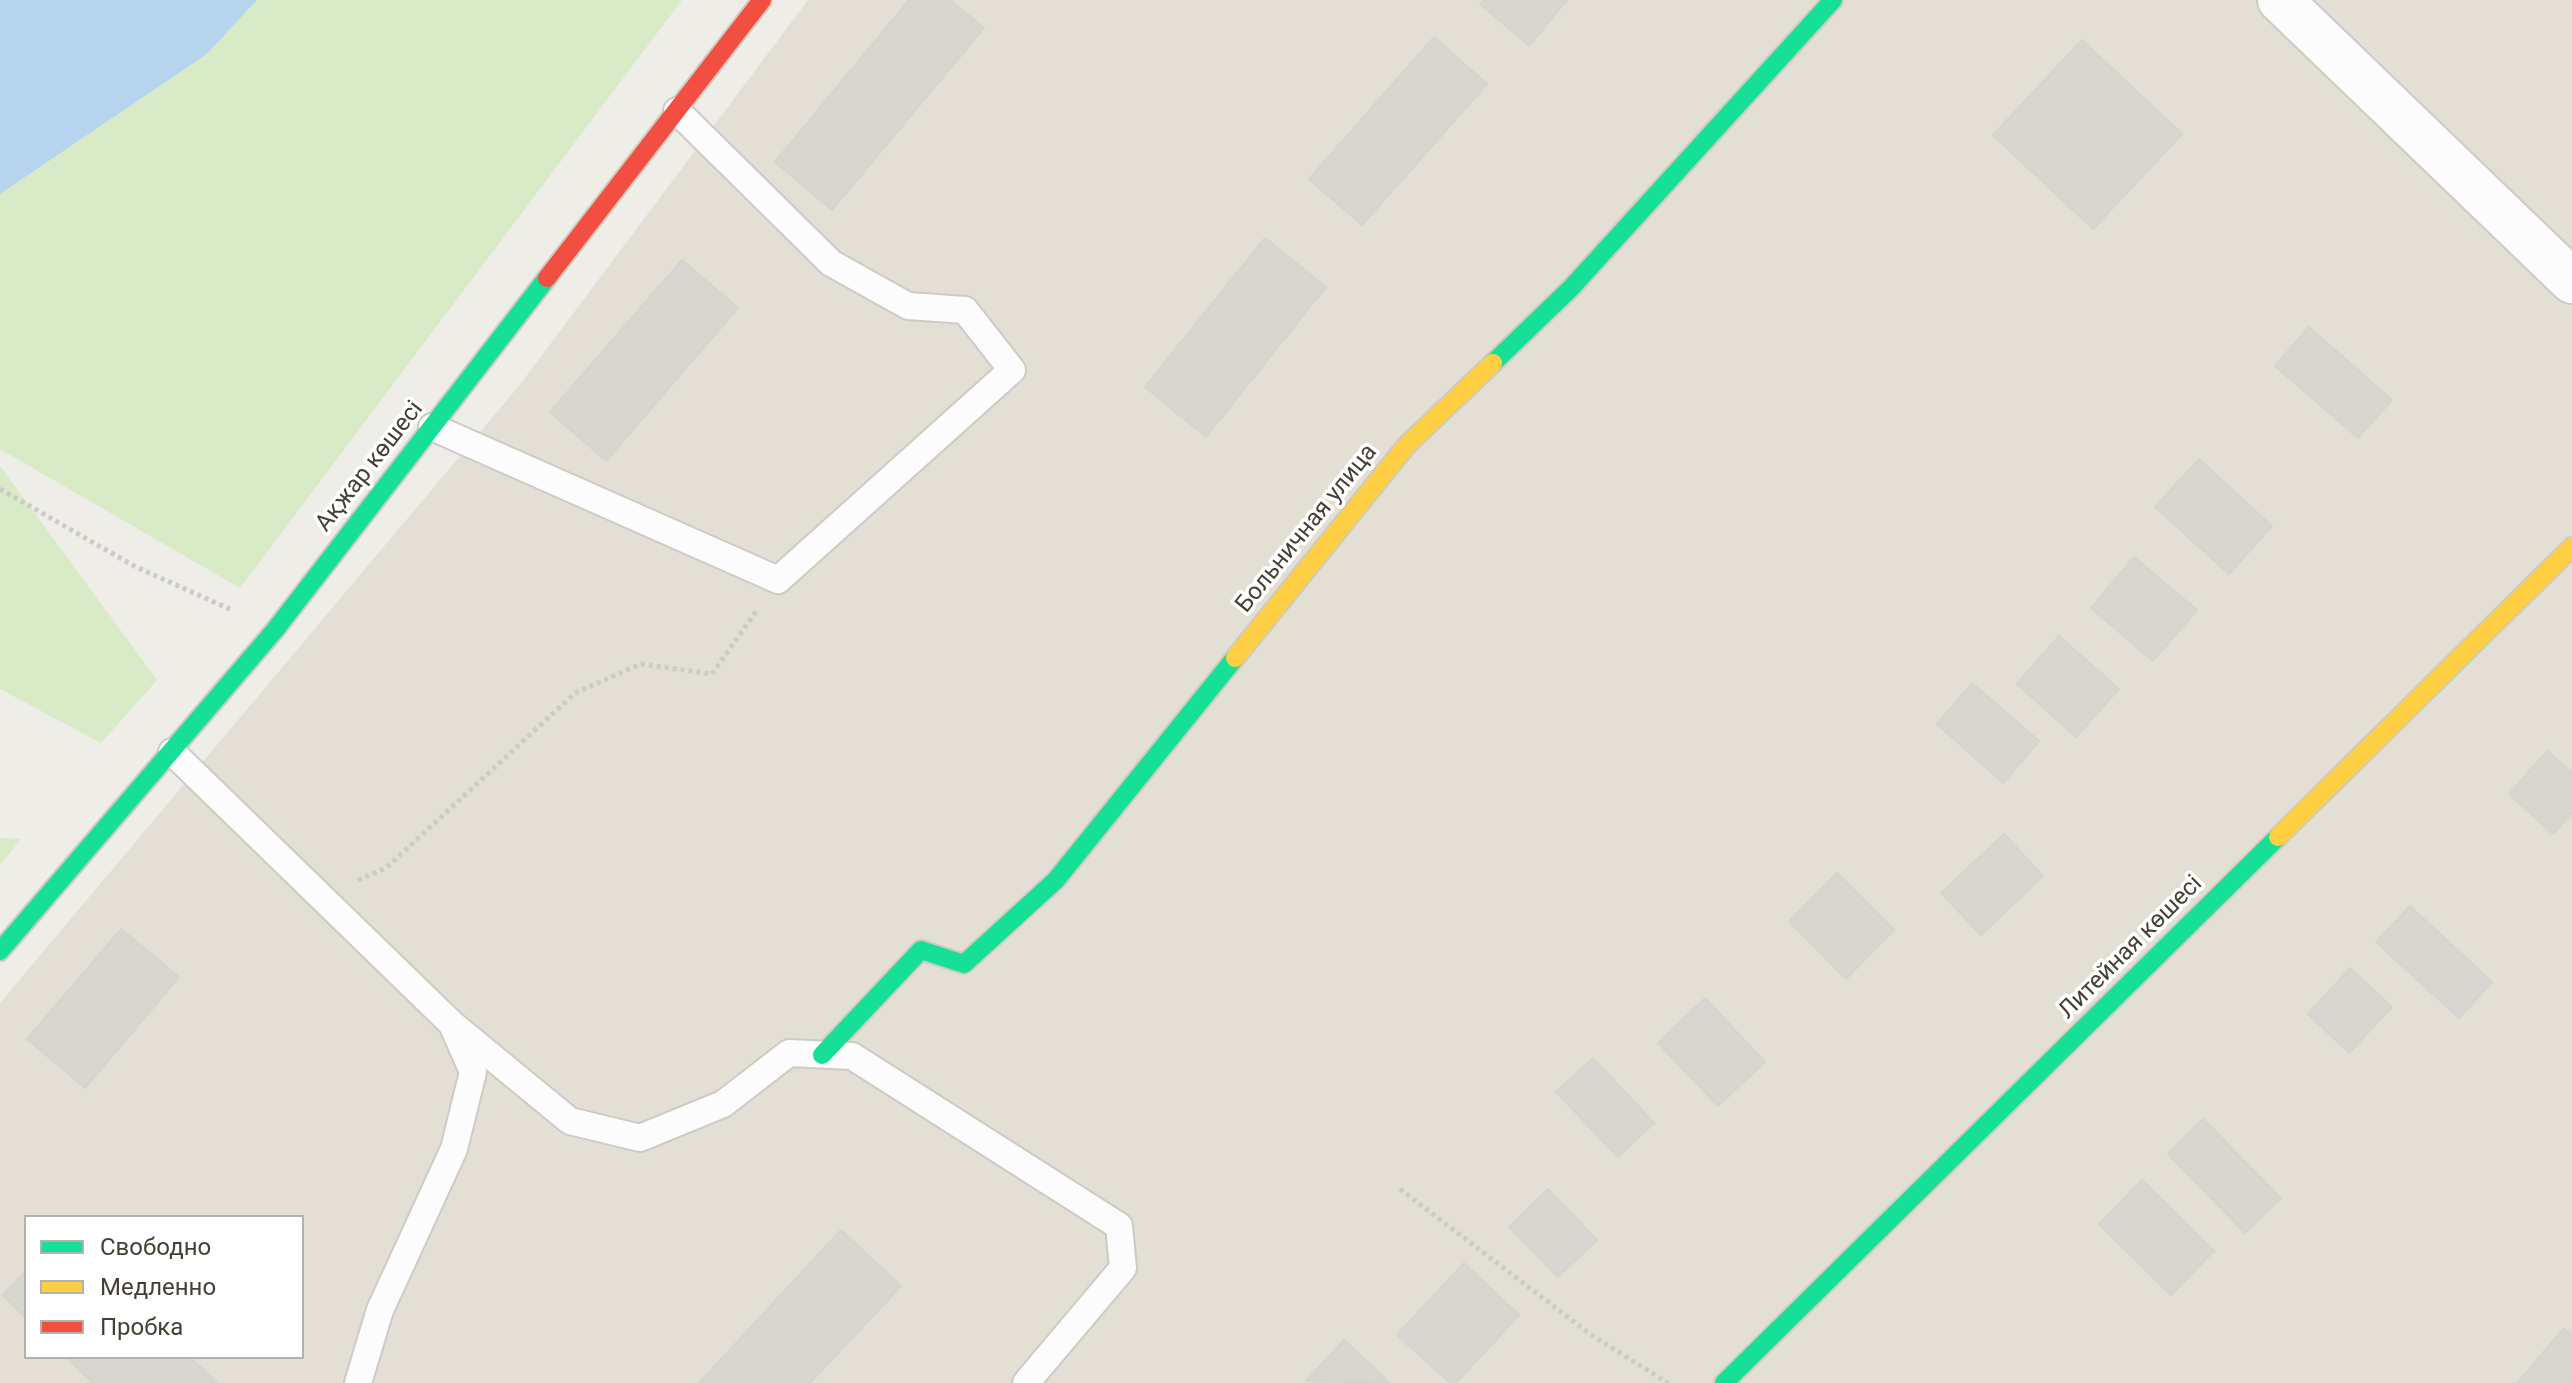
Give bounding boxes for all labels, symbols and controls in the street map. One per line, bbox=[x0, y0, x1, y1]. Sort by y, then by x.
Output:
street label: Ақжар көшесі bbox=[310, 396, 430, 538]
street label: Больничная улица bbox=[1230, 439, 1384, 619]
street label: Литейная көшесі bbox=[2053, 870, 2209, 1026]
legend bbox=[24, 1215, 304, 1359]
text: Свободно bbox=[100, 1233, 211, 1261]
text: Медленно bbox=[100, 1273, 216, 1301]
text: Пробка bbox=[100, 1313, 183, 1341]

